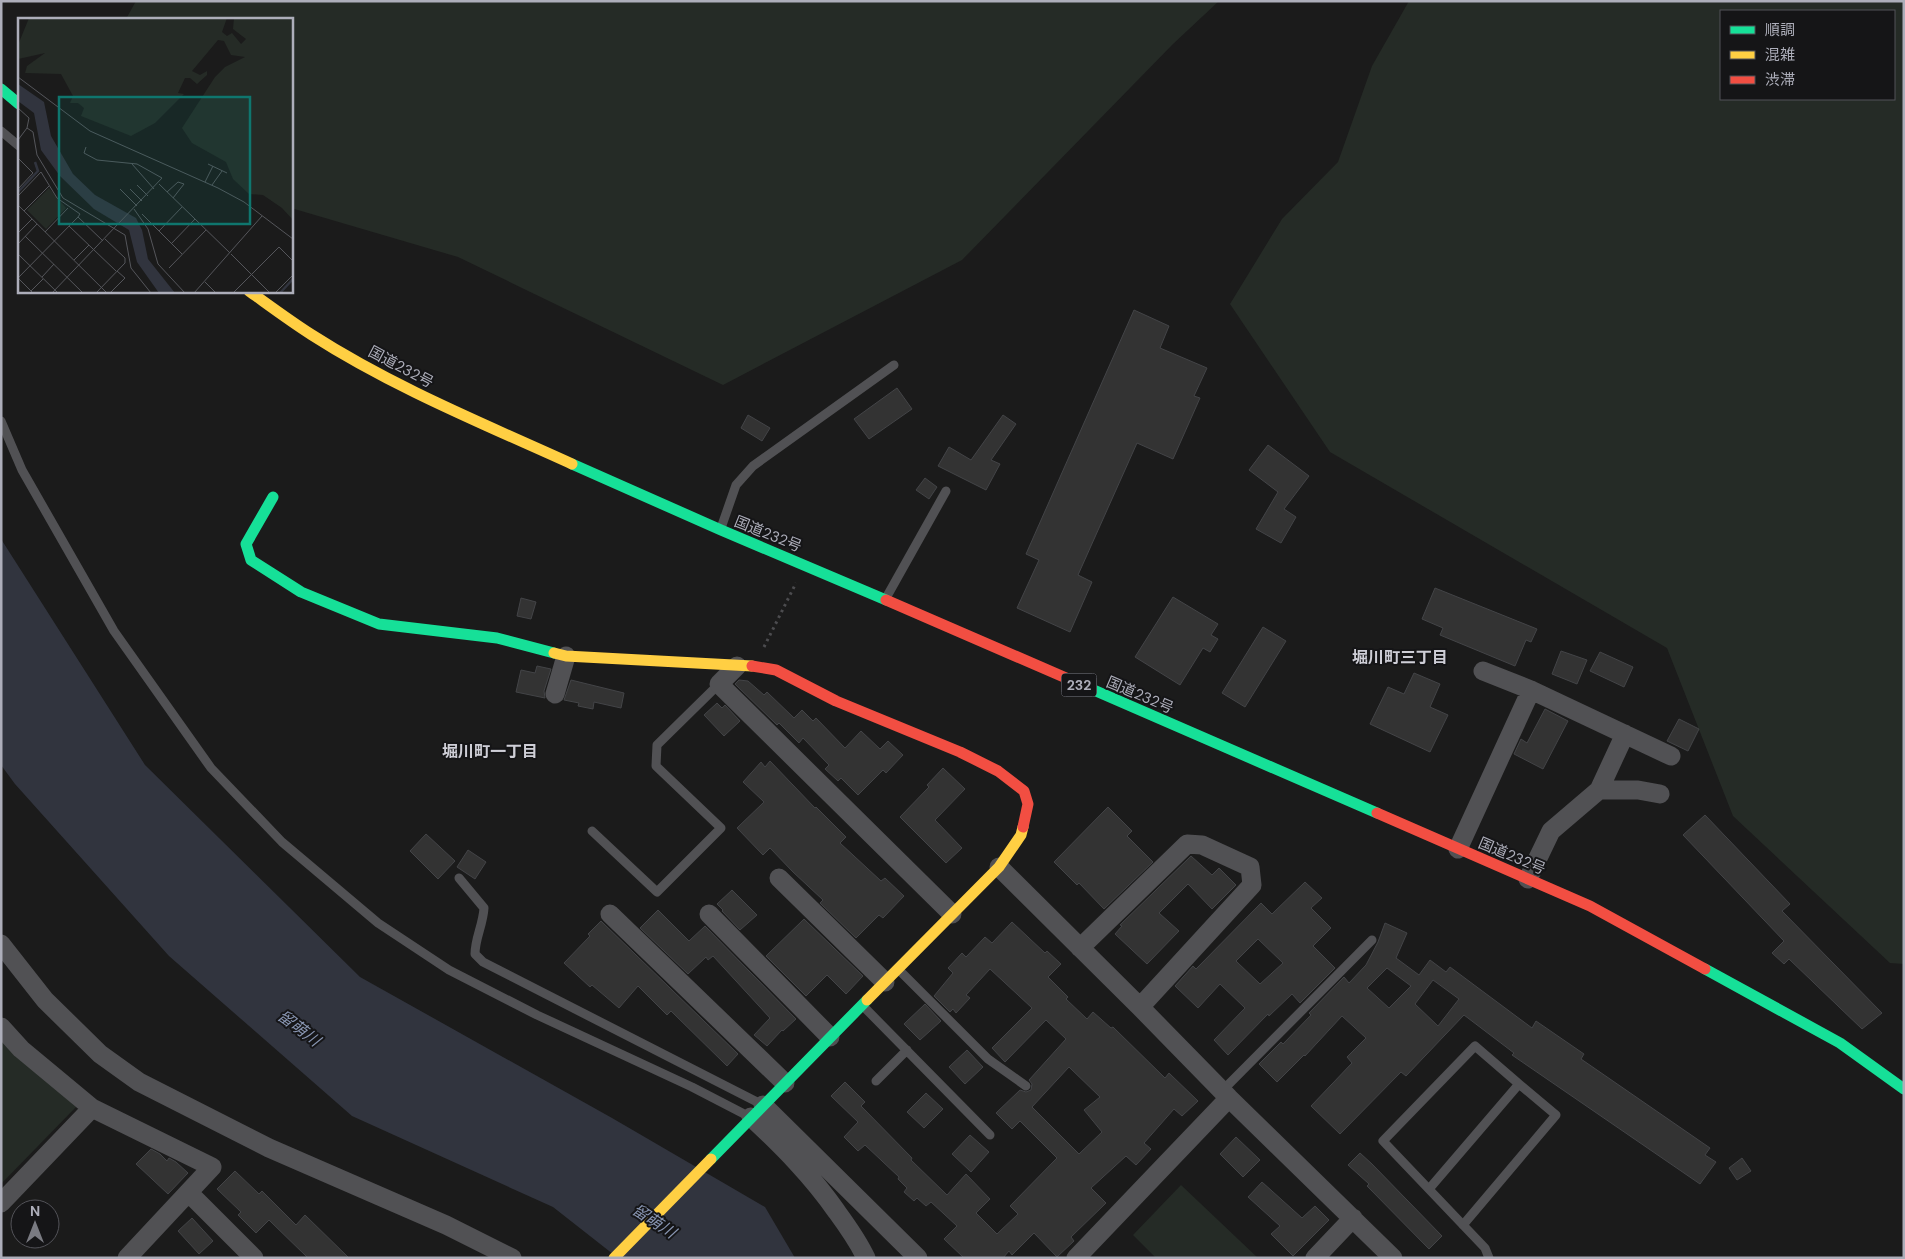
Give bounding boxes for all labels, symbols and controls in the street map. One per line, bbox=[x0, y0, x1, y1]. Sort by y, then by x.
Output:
legend bbox=[1720, 10, 1895, 100]
inset map bbox=[18, 18, 292, 292]
text: 順調 bbox=[1765, 20, 1795, 40]
text: 混雑 bbox=[1765, 45, 1795, 65]
text: 渋滞 bbox=[1765, 70, 1795, 90]
street label: 国道232号 bbox=[365, 341, 437, 393]
street label: 国道232号 bbox=[731, 511, 805, 557]
district label: 堀川町三丁目 bbox=[1352, 647, 1448, 668]
street label: 国道232号 bbox=[1103, 672, 1177, 718]
road number: 232 bbox=[1062, 674, 1096, 696]
district label: 堀川町一丁目 bbox=[442, 741, 538, 762]
street label: 国道232号 bbox=[1475, 833, 1549, 879]
water label: 留萌川 bbox=[274, 1005, 326, 1052]
north arrow bbox=[10, 1199, 60, 1249]
water label: 留萌川 bbox=[628, 1199, 682, 1244]
text: N bbox=[30, 1202, 40, 1220]

